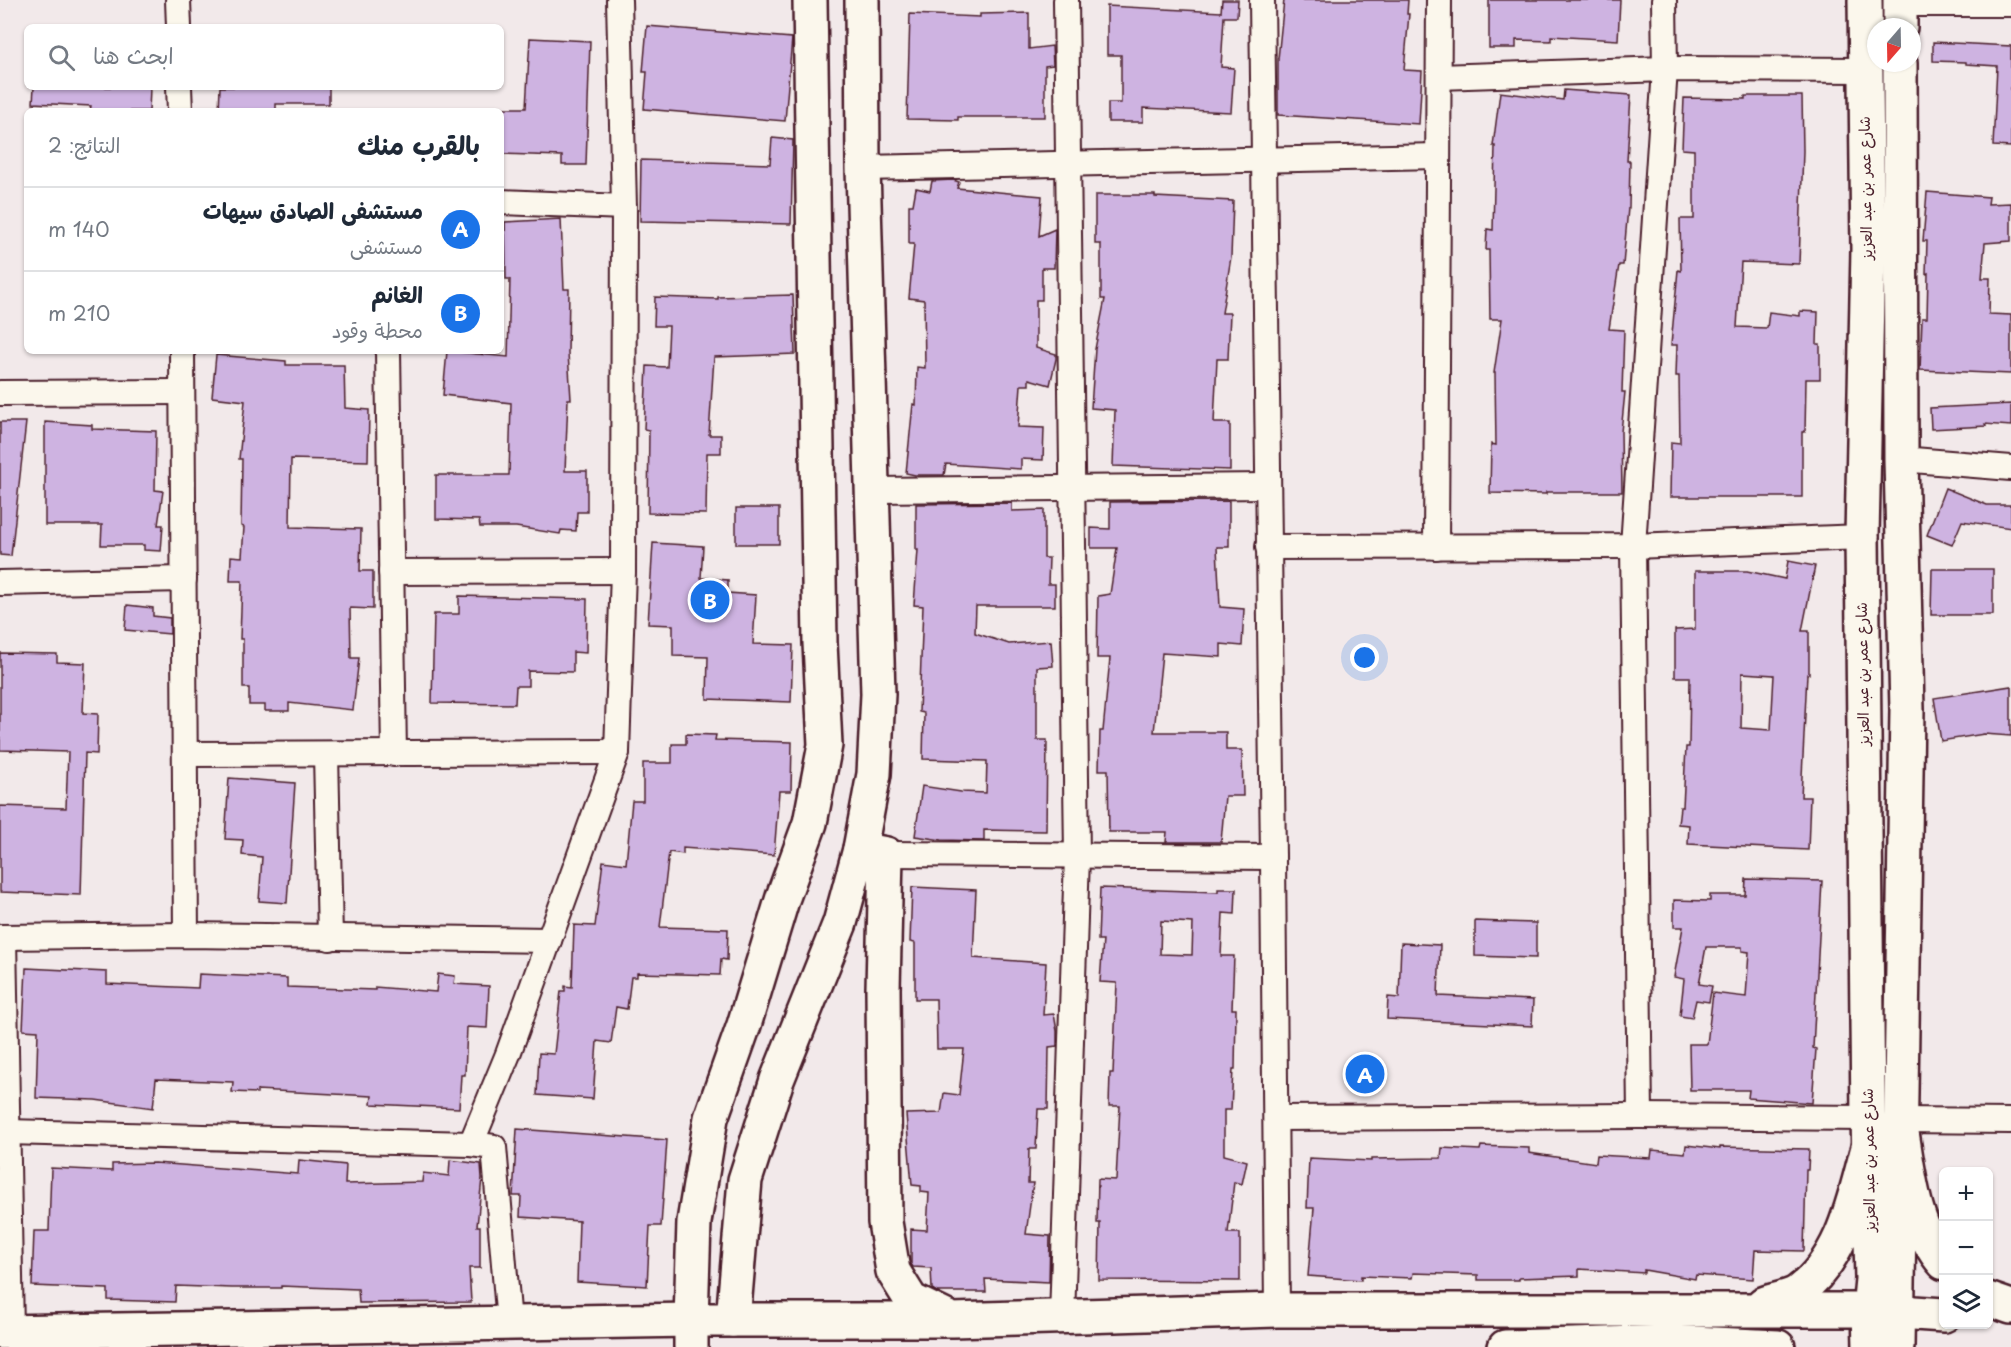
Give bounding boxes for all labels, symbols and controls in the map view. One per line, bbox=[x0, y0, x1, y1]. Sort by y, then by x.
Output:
north arrow bbox=[1867, 18, 1921, 72]
search box bbox=[24, 24, 504, 90]
text: ابحث هنا bbox=[93, 38, 174, 71]
icon: search bbox=[45, 41, 78, 74]
street label: شارع عمر بن عبد العزيز bbox=[1852, 116, 1877, 262]
text: بالقرب منك bbox=[358, 125, 480, 164]
text: النتائج: 2 bbox=[48, 130, 121, 160]
text: مستشفى الصادق سيهات bbox=[203, 193, 423, 226]
text: 140 m bbox=[48, 214, 110, 244]
text: A bbox=[453, 214, 468, 244]
text: مستشفى bbox=[350, 231, 423, 261]
text: الغانم bbox=[371, 277, 423, 310]
text: 210 m bbox=[48, 298, 110, 328]
text: B bbox=[454, 298, 467, 328]
text: محطة وقود bbox=[332, 315, 423, 345]
pin: B bbox=[690, 578, 730, 622]
street label: شارع عمر بن عبد العزيز bbox=[1849, 602, 1874, 748]
your location bbox=[1350, 643, 1379, 672]
pin: A bbox=[1346, 1052, 1384, 1096]
street label: شارع عمر بن عبد العزيز bbox=[1855, 1088, 1880, 1234]
map controls bbox=[1939, 1167, 1993, 1329]
button: + bbox=[1939, 1167, 1993, 1221]
button: − bbox=[1939, 1221, 1993, 1275]
button: layers bbox=[1939, 1275, 1993, 1329]

